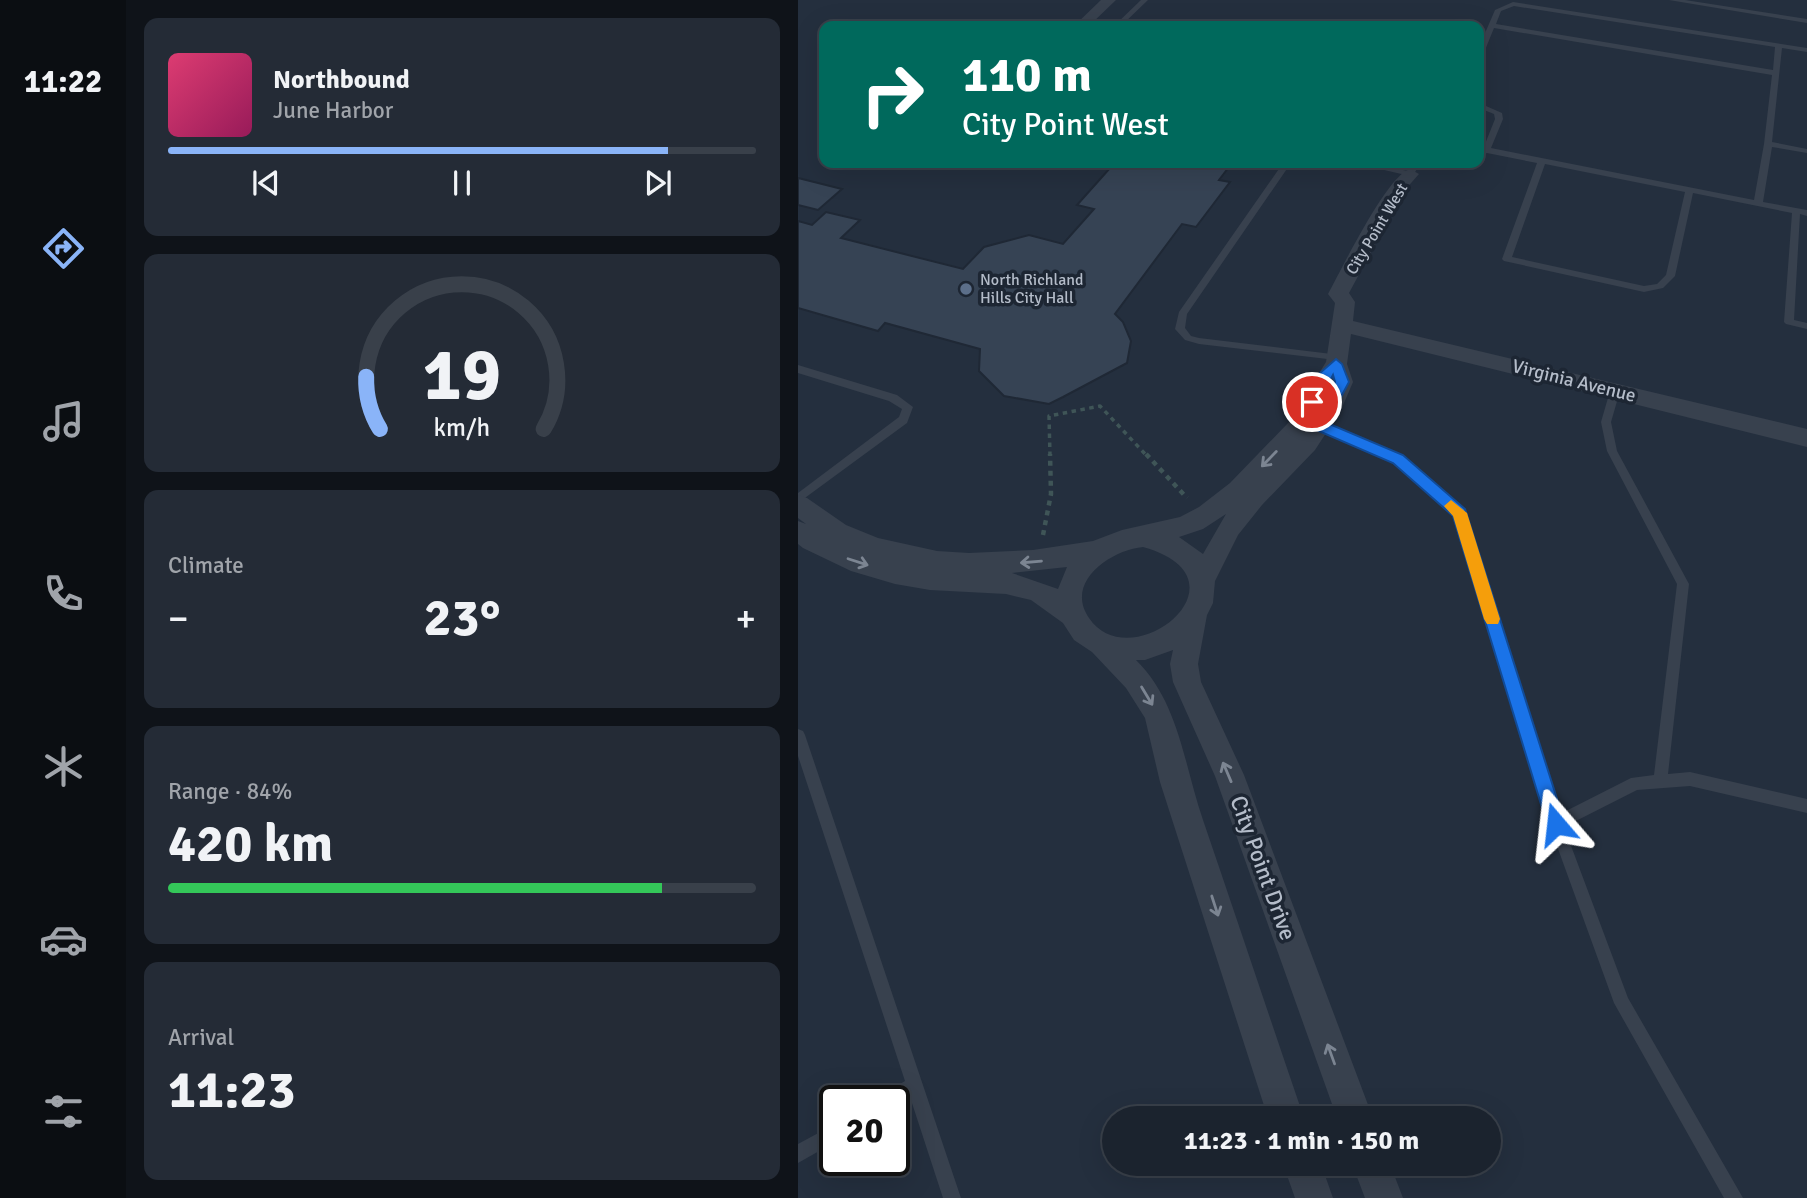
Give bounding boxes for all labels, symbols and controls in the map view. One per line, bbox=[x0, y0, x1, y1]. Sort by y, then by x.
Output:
text: 110 m bbox=[962, 45, 1092, 105]
icon: right bbox=[847, 49, 938, 140]
text: 11:22 bbox=[24, 62, 102, 101]
text: Northbound bbox=[273, 64, 410, 96]
text: June Harbor bbox=[273, 96, 393, 125]
text: City Point West bbox=[962, 105, 1169, 144]
icon: previous bbox=[247, 164, 285, 202]
icon: pause bbox=[443, 164, 481, 202]
icon: next bbox=[639, 164, 677, 202]
street label: City Point West bbox=[1342, 179, 1412, 278]
icon: directions bbox=[39, 224, 88, 273]
place label: North Richland Hills City Hall bbox=[980, 270, 1084, 308]
marker: North Richland Hills City Hall bbox=[958, 281, 974, 297]
text: 19 bbox=[423, 331, 501, 420]
street label: Virginia Avenue bbox=[1510, 354, 1638, 408]
pin bbox=[1282, 372, 1342, 432]
icon: arrive bbox=[1293, 383, 1331, 421]
icon: music bbox=[39, 397, 88, 446]
text: km/h bbox=[434, 412, 490, 443]
one-way arrow bbox=[1260, 450, 1277, 467]
text: Climate bbox=[168, 551, 244, 580]
one-way arrow bbox=[1020, 556, 1043, 569]
one-way arrow bbox=[847, 557, 869, 569]
icon: phone bbox=[39, 569, 88, 618]
text: 23° bbox=[424, 586, 500, 650]
text: − bbox=[168, 595, 189, 642]
text: + bbox=[735, 595, 756, 642]
one-way arrow bbox=[1140, 686, 1154, 706]
icon: climate bbox=[39, 742, 88, 791]
one-way arrow bbox=[1220, 761, 1233, 783]
text: Range · 84% bbox=[168, 777, 292, 806]
position arrow bbox=[1519, 787, 1593, 861]
street label: City Point Drive bbox=[1223, 792, 1303, 944]
text: 420 km bbox=[168, 812, 333, 876]
one-way arrow bbox=[1210, 895, 1222, 917]
icon: car bbox=[39, 915, 88, 964]
text: Arrival bbox=[168, 1023, 234, 1052]
one-way arrow bbox=[1324, 1044, 1337, 1066]
text: 11:23 bbox=[168, 1058, 296, 1122]
speed limit sign: 20 bbox=[819, 1085, 910, 1176]
icon: filters bbox=[39, 1087, 88, 1136]
text: 11:23 · 1 min · 150 m bbox=[1184, 1125, 1419, 1157]

